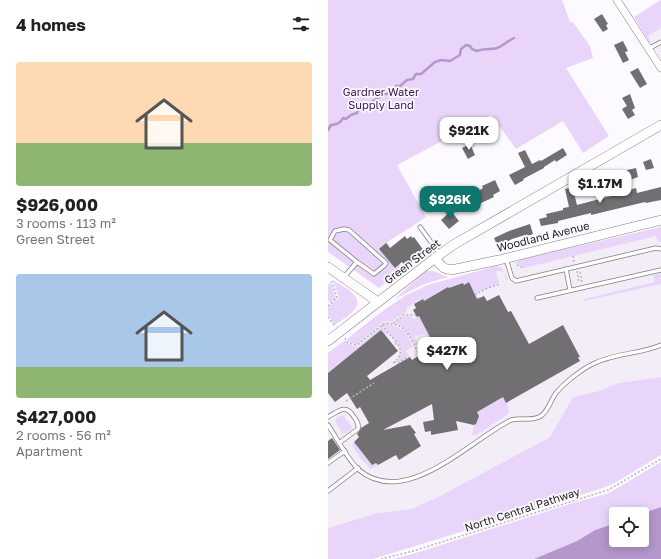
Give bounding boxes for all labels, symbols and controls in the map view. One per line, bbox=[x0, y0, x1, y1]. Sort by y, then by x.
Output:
icon: filters bbox=[290, 13, 312, 35]
text: 4 homes bbox=[16, 14, 86, 35]
park label: Gardner Water Supply Land bbox=[343, 85, 420, 111]
icon: home bbox=[128, 88, 200, 160]
pin: $921K bbox=[441, 117, 497, 151]
text: $921K bbox=[448, 122, 490, 138]
pin: $1.17M bbox=[567, 170, 633, 204]
text: $1.17M bbox=[578, 175, 622, 191]
pin: $926K bbox=[422, 186, 478, 220]
text: $926K bbox=[429, 191, 471, 207]
text: $926,000 bbox=[16, 194, 98, 215]
text: 3 rooms · 113 m² bbox=[16, 215, 116, 231]
street label: Woodland Avenue bbox=[495, 218, 591, 254]
text: Green Street bbox=[16, 231, 95, 247]
street label: Green Street bbox=[381, 236, 443, 286]
icon: home bbox=[128, 300, 200, 372]
pin: $427K bbox=[419, 337, 475, 371]
text: $427K bbox=[426, 342, 468, 358]
text: $427,000 bbox=[16, 406, 96, 427]
text: 2 rooms · 56 m² bbox=[16, 427, 111, 443]
text: Apartment bbox=[16, 443, 83, 459]
street label: North Central Pathway bbox=[463, 484, 581, 534]
map controls bbox=[609, 507, 649, 547]
button: locate bbox=[609, 507, 649, 547]

